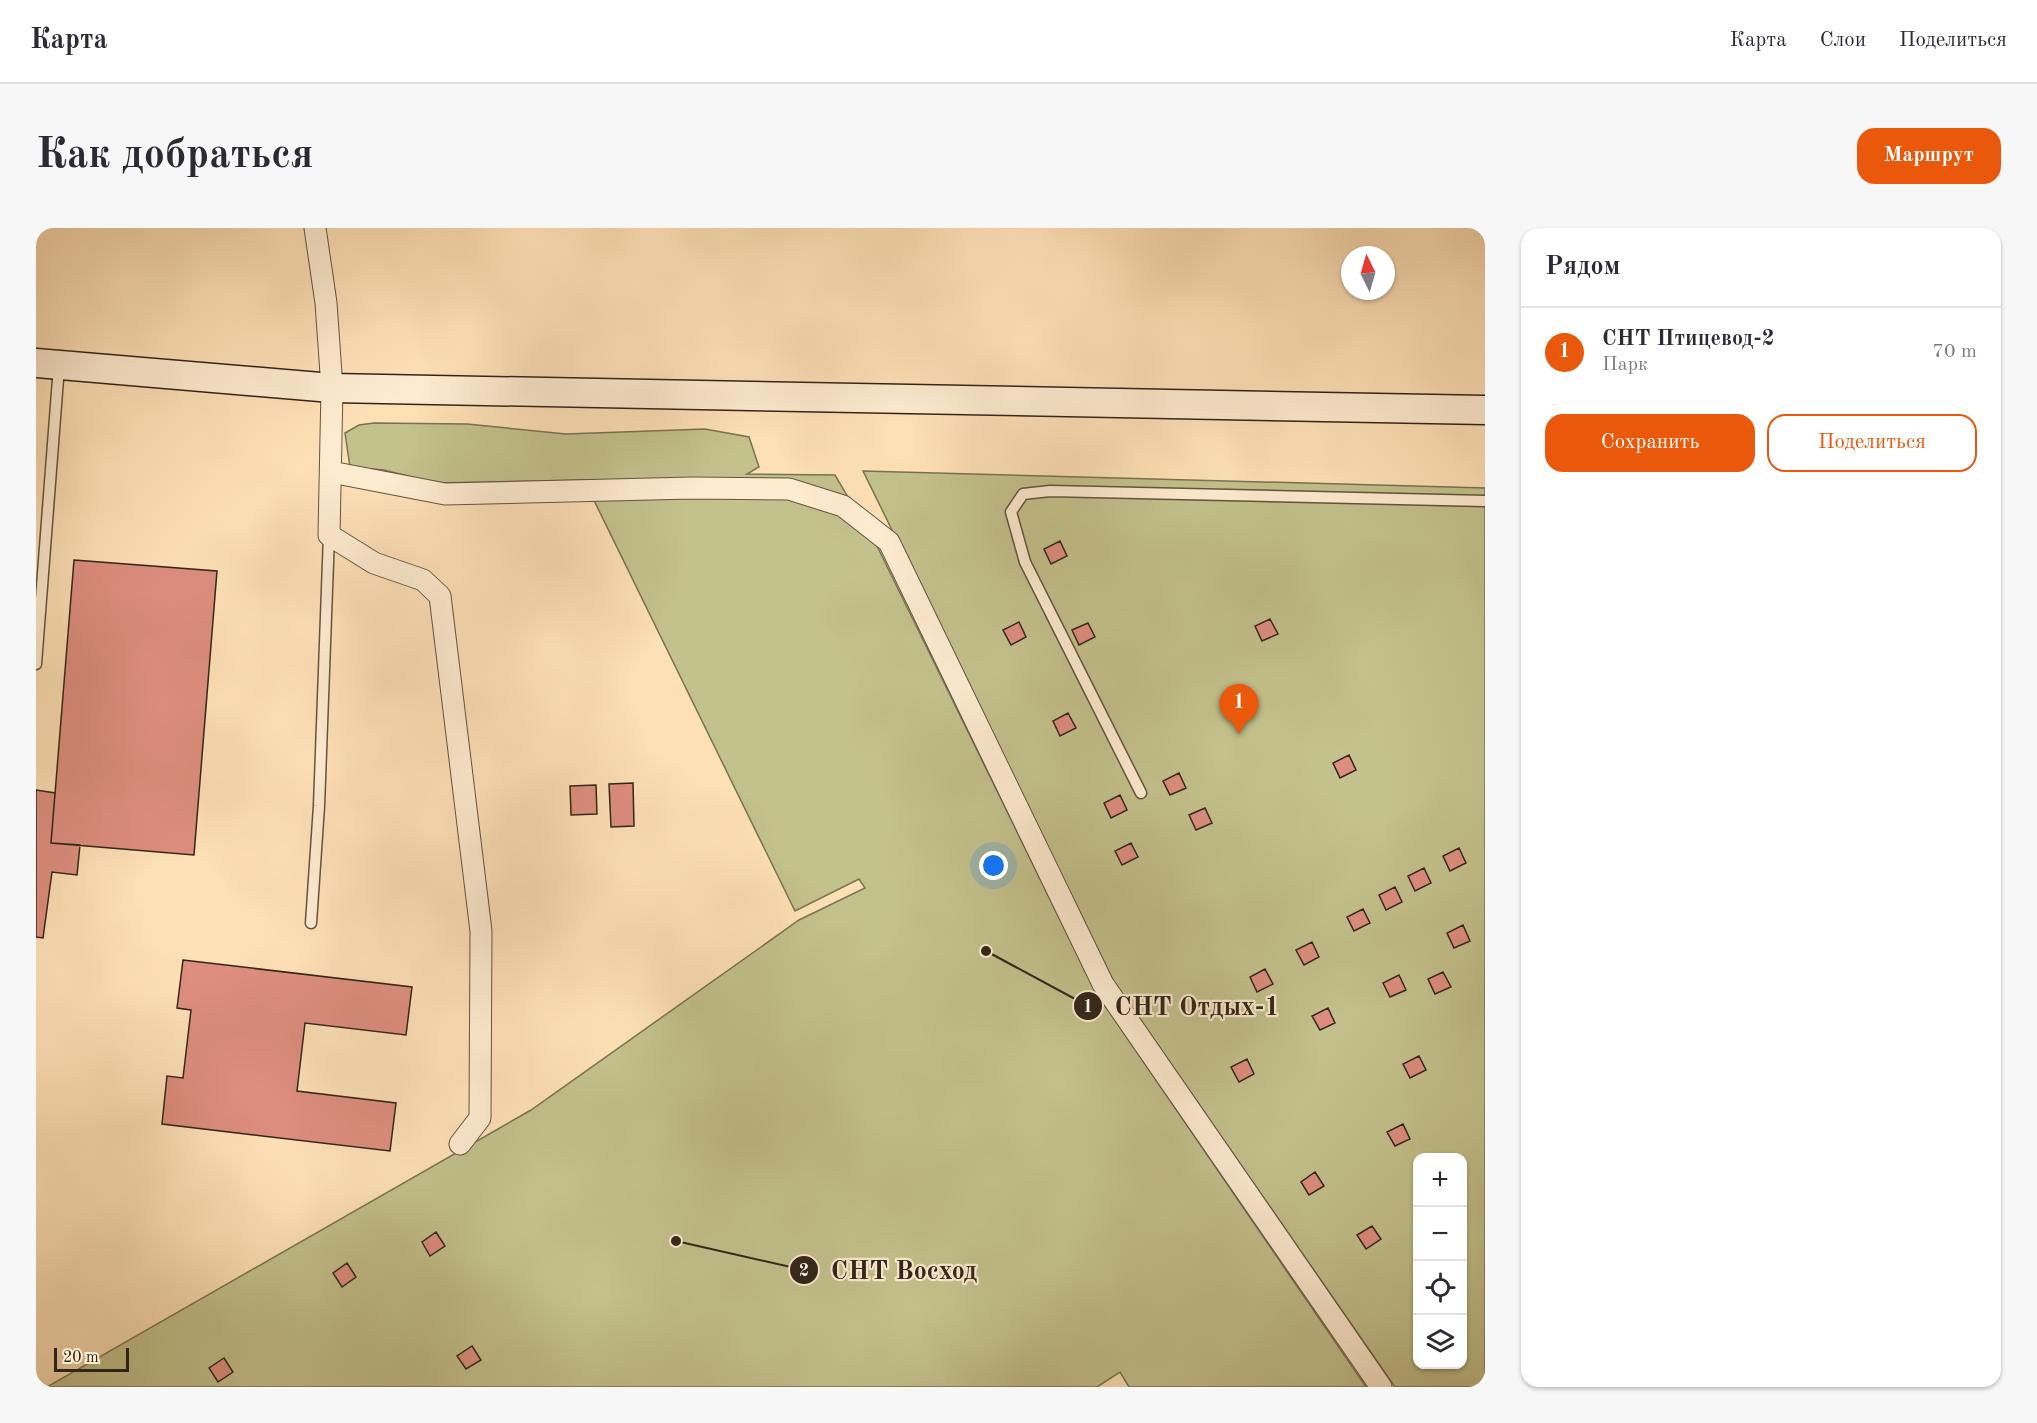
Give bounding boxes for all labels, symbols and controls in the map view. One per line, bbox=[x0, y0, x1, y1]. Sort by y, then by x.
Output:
text: Карта bbox=[30, 27, 108, 55]
text: Карта bbox=[1730, 30, 1787, 51]
text: Слои bbox=[1820, 30, 1866, 51]
text: Поделиться bbox=[1899, 30, 2007, 51]
button: Маршрут bbox=[1857, 128, 2001, 184]
text: Как добраться bbox=[36, 135, 313, 177]
north arrow bbox=[1341, 246, 1395, 300]
text: Рядом bbox=[1545, 254, 1620, 280]
text: СНТ Птицевод-2 bbox=[1602, 328, 1774, 350]
text: 1 bbox=[1559, 342, 1570, 362]
text: 70 m bbox=[1932, 342, 1977, 362]
text: Парк bbox=[1602, 355, 1648, 375]
button: Сохранить bbox=[1545, 414, 1755, 472]
button: Поделиться bbox=[1767, 414, 1977, 472]
pin: 1 bbox=[1220, 684, 1258, 734]
your location bbox=[979, 851, 1008, 880]
callout: СНТ Отдых-1 bbox=[1073, 984, 1292, 1028]
text: СНТ Отдых-1 bbox=[1114, 995, 1280, 1021]
text: 1 bbox=[1083, 998, 1093, 1016]
map controls bbox=[1413, 1153, 1467, 1369]
button: + bbox=[1413, 1153, 1467, 1207]
button: − bbox=[1413, 1207, 1467, 1261]
callout: СНТ Восход bbox=[789, 1248, 989, 1292]
text: СНТ Восход bbox=[831, 1259, 977, 1285]
button: locate bbox=[1413, 1261, 1467, 1315]
text: 2 bbox=[799, 1262, 809, 1280]
button: layers bbox=[1413, 1315, 1467, 1369]
scale bar bbox=[54, 1345, 129, 1372]
text: 20 m bbox=[63, 1350, 99, 1366]

